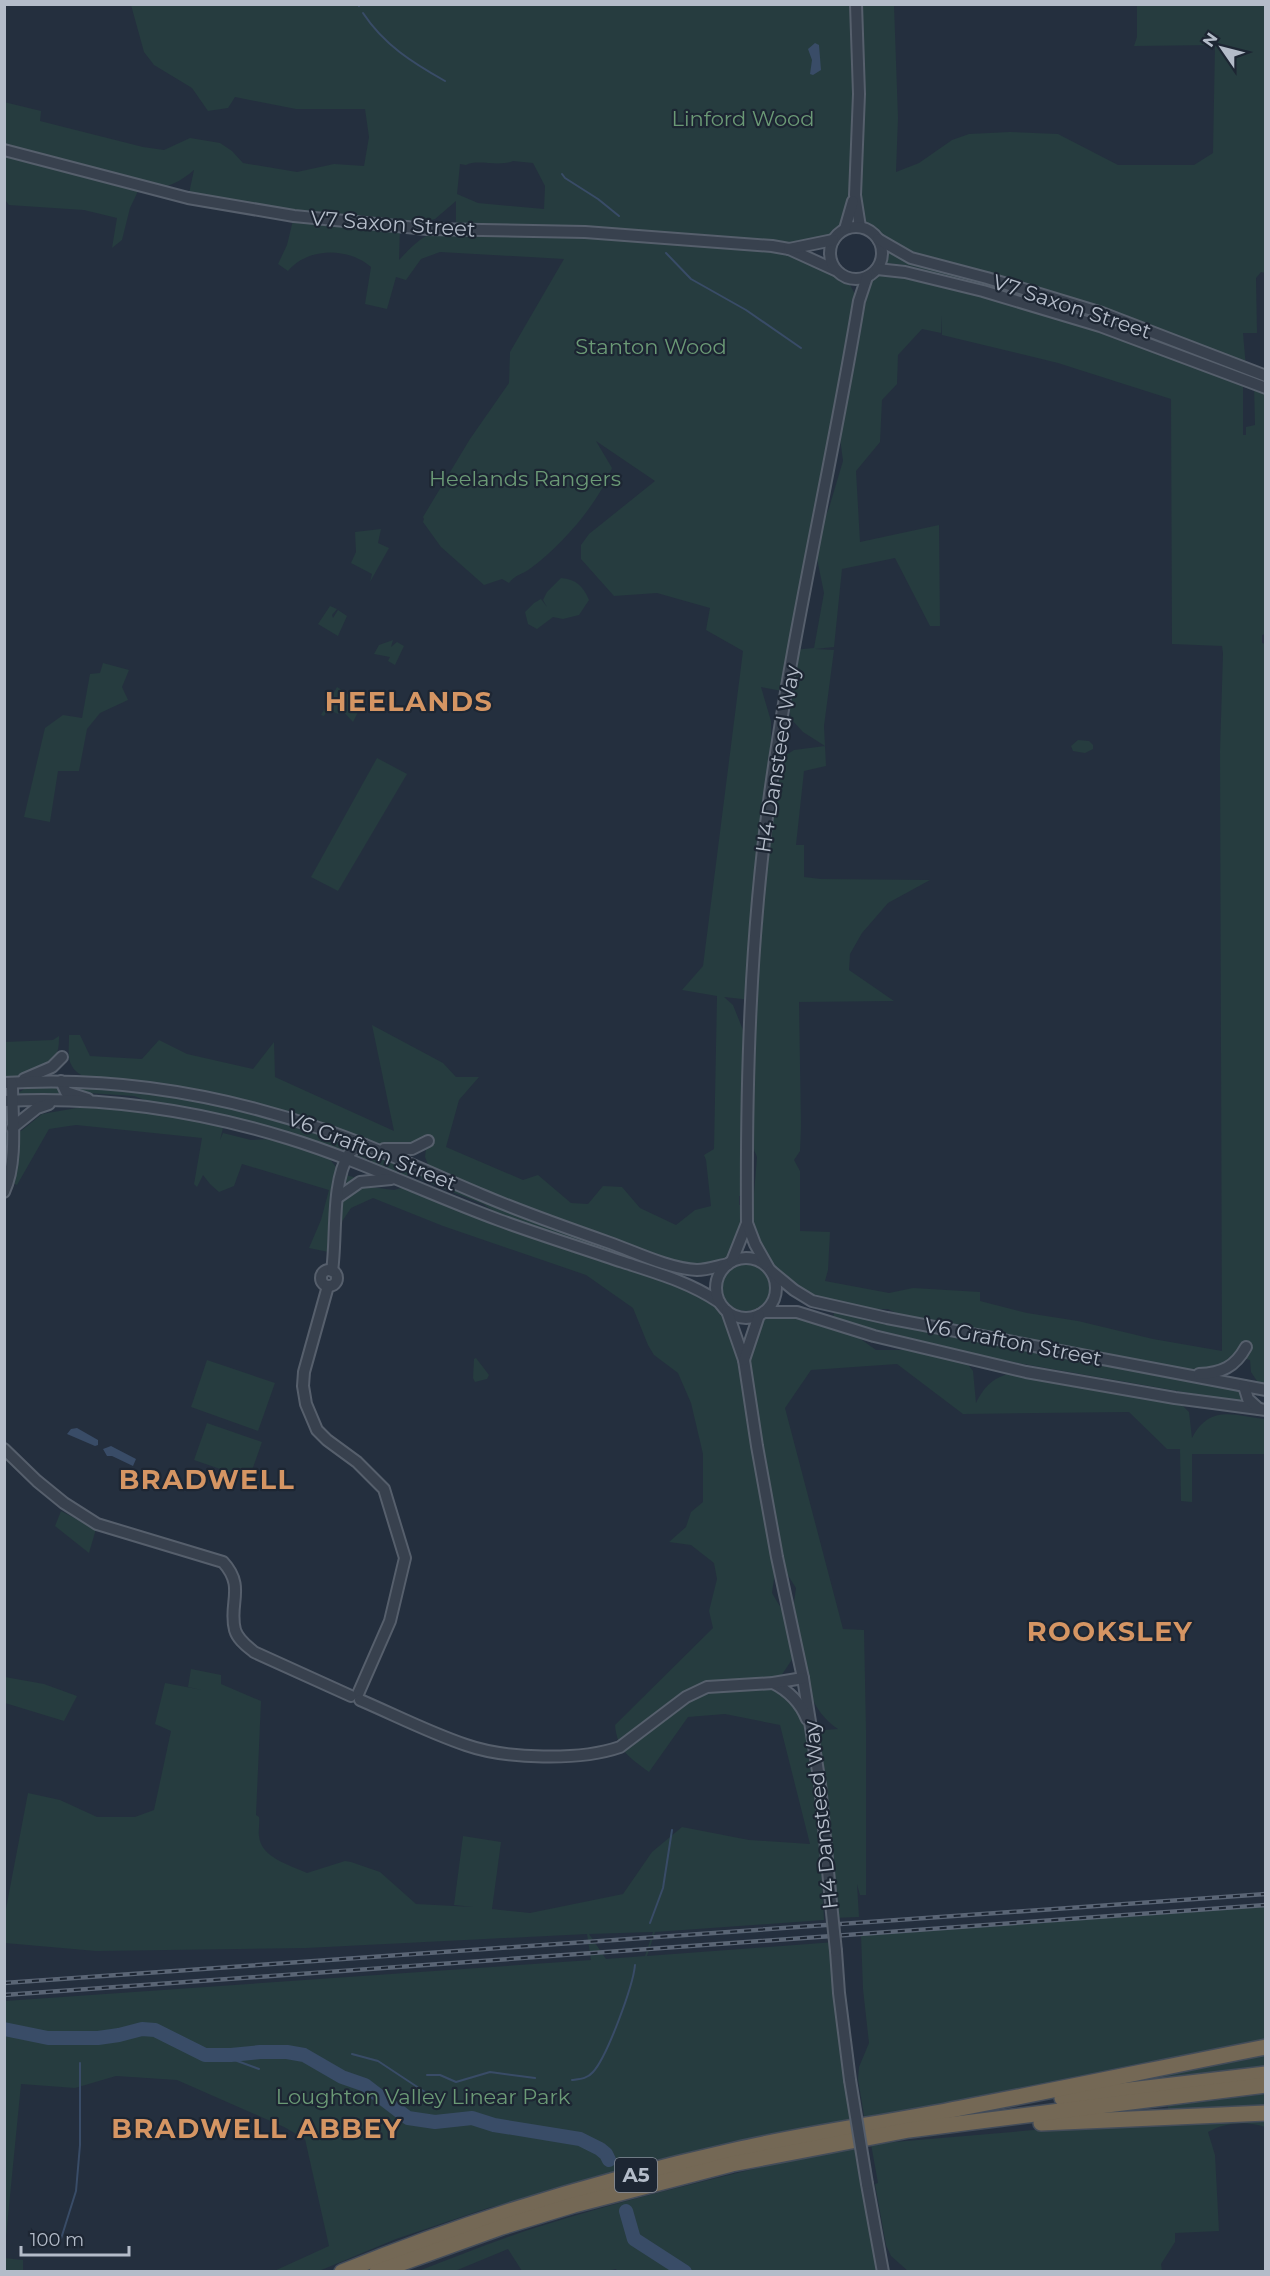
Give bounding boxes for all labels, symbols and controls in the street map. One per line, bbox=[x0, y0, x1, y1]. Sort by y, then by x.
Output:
north arrow bbox=[1192, 18, 1252, 78]
text: N bbox=[1199, 29, 1222, 50]
park label: Linford Wood bbox=[672, 106, 814, 131]
street label: V7 Saxon Street bbox=[310, 205, 476, 242]
street label: V7 Saxon Street bbox=[990, 269, 1155, 344]
park label: Stanton Wood bbox=[575, 334, 727, 359]
park label: Heelands Rangers bbox=[429, 466, 621, 491]
street label: H4 Dansteed Way bbox=[750, 663, 805, 854]
district label: HEELANDS bbox=[325, 685, 493, 718]
street label: V6 Grafton Street bbox=[284, 1105, 460, 1196]
street label: V6 Grafton Street bbox=[922, 1312, 1104, 1371]
district label: BRADWELL bbox=[119, 1463, 295, 1496]
district label: ROOKSLEY bbox=[1027, 1615, 1193, 1648]
street label: H4 Dansteed Way bbox=[798, 1719, 843, 1911]
park label: Loughton Valley Linear Park bbox=[276, 2084, 571, 2109]
district label: BRADWELL ABBEY bbox=[111, 2112, 403, 2145]
road number: A5 bbox=[615, 2158, 657, 2192]
scale bar bbox=[21, 2219, 129, 2257]
text: 100 m bbox=[30, 2229, 84, 2251]

